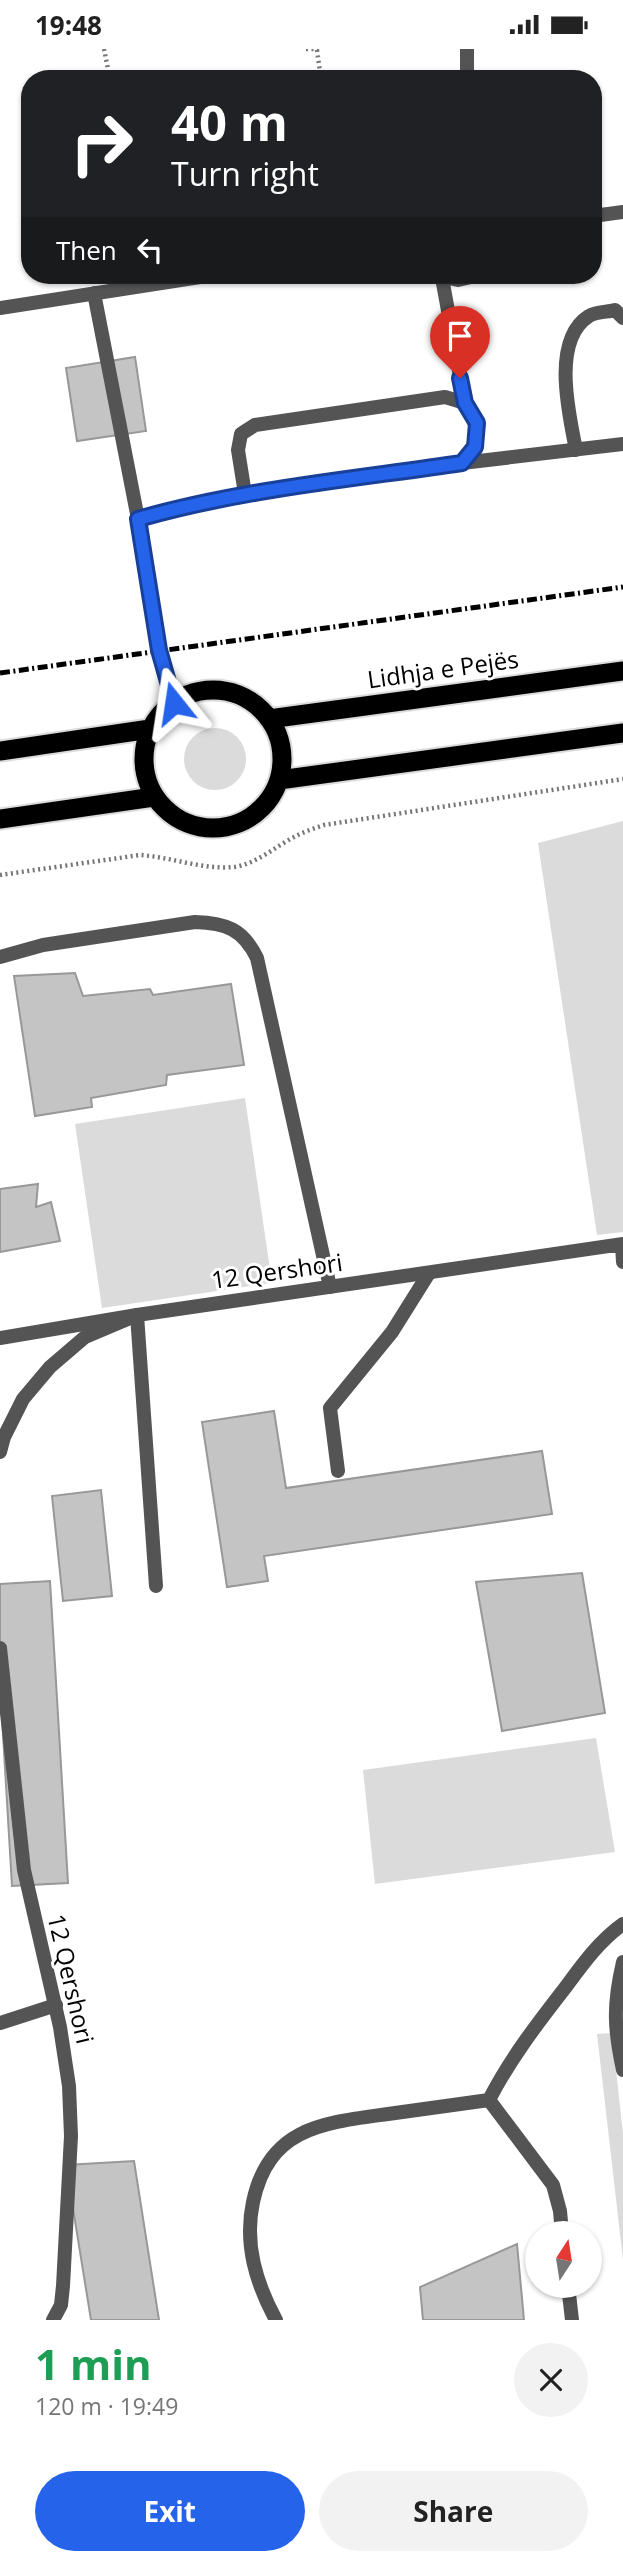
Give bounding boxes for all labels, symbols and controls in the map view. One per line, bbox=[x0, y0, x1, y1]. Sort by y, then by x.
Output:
text: 19:48 bbox=[35, 7, 102, 43]
text: 40 m bbox=[171, 89, 288, 155]
icon: right bbox=[56, 98, 147, 189]
text: Turn right bbox=[171, 152, 319, 195]
icon: left bbox=[131, 231, 169, 269]
text: Then bbox=[56, 232, 117, 268]
pin bbox=[430, 306, 490, 378]
icon: arrive bbox=[441, 317, 479, 355]
street label: Lidhja e Pejës bbox=[365, 642, 520, 695]
position arrow bbox=[137, 666, 211, 740]
street label: 12 Qershori bbox=[209, 1245, 344, 1296]
street label: 12 Qershori bbox=[41, 1911, 102, 2047]
north arrow bbox=[525, 2221, 602, 2298]
map controls bbox=[525, 2221, 602, 2298]
text: 1 min bbox=[35, 2335, 152, 2392]
button: close bbox=[514, 2343, 588, 2417]
text: 120 m · 19:49 bbox=[35, 2390, 178, 2422]
button: Exit bbox=[35, 2471, 305, 2551]
button: Share bbox=[319, 2471, 588, 2551]

